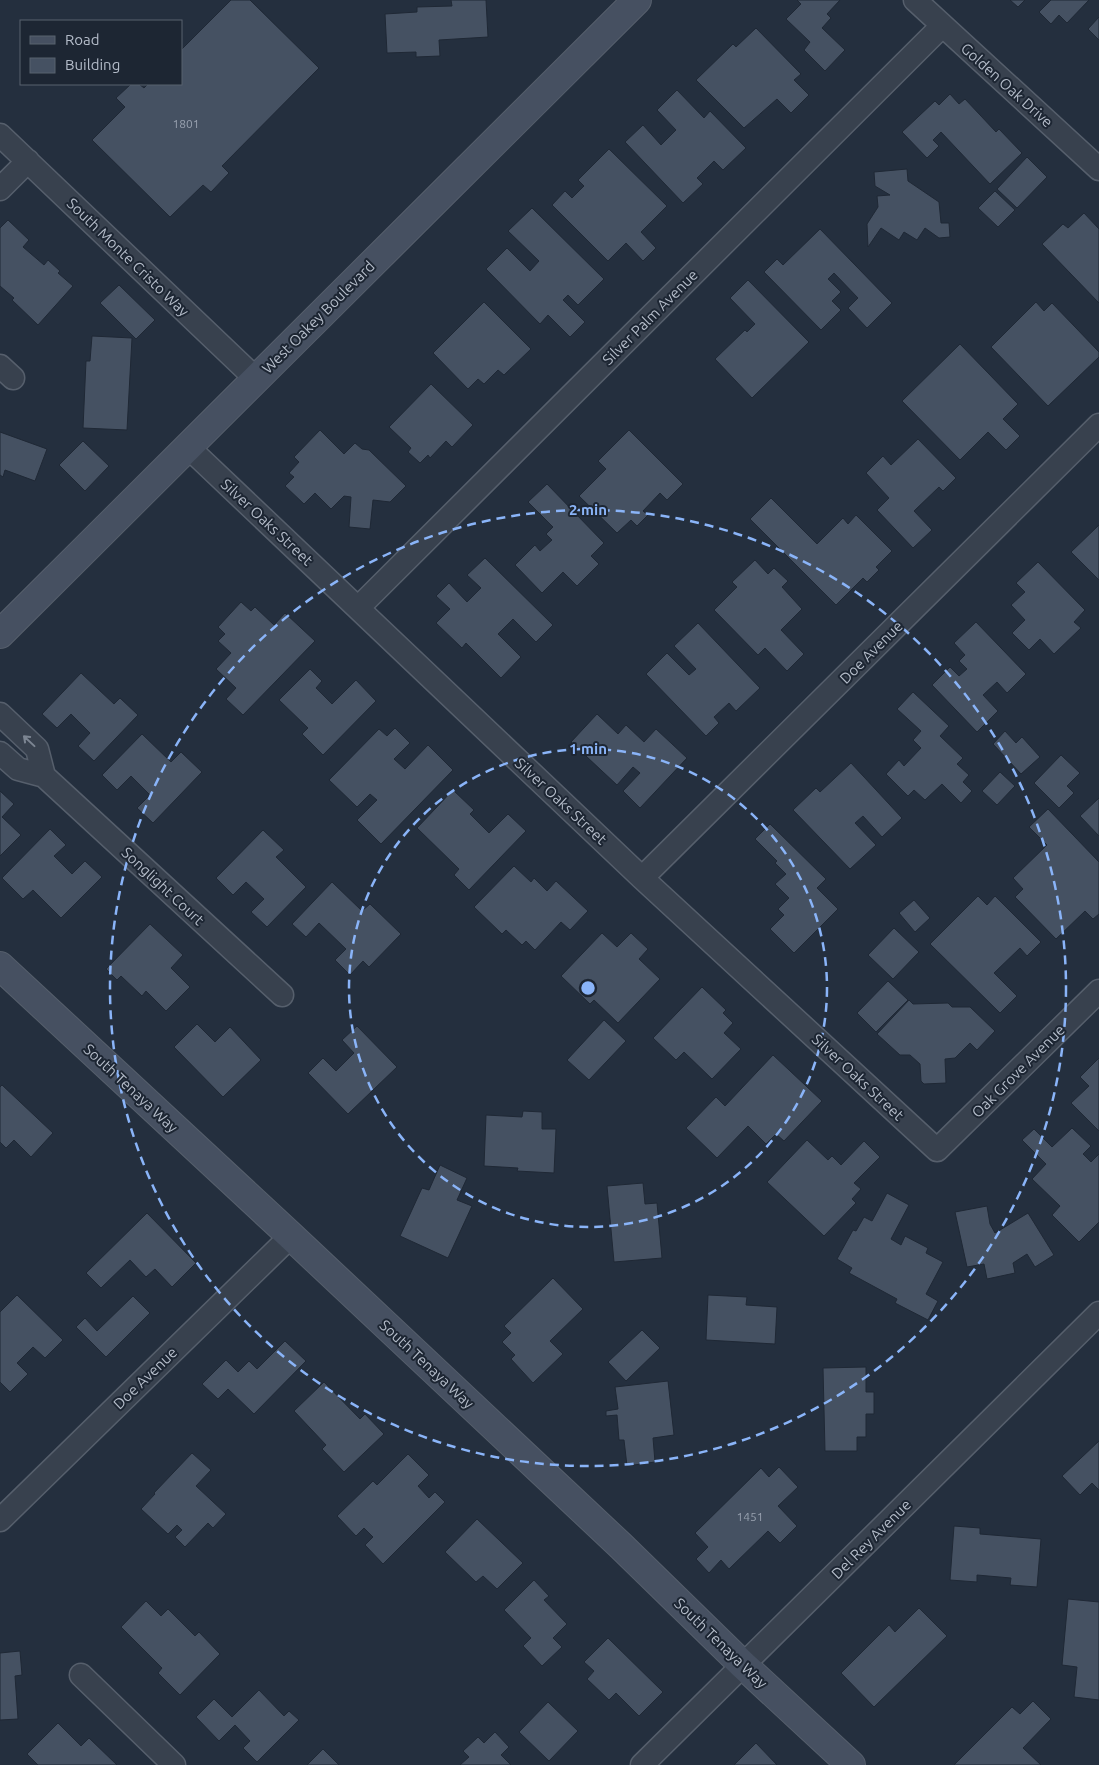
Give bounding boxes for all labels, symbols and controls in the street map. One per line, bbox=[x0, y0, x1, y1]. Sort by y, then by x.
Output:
legend bbox=[20, 20, 182, 85]
text: Road bbox=[65, 31, 100, 48]
street label: Golden Oak Drive bbox=[958, 39, 1056, 131]
text: Building bbox=[65, 56, 120, 73]
house number: 1801 bbox=[172, 117, 200, 130]
street label: South Monte Cristo Way bbox=[64, 194, 192, 320]
street label: West Oakey Boulevard bbox=[258, 257, 378, 377]
street label: Silver Palm Avenue bbox=[599, 266, 701, 368]
street label: Silver Oaks Street bbox=[218, 475, 316, 569]
text: 2 min bbox=[569, 501, 607, 518]
street label: Doe Avenue bbox=[836, 617, 906, 687]
one-way arrow bbox=[23, 735, 36, 747]
text: 1 min bbox=[569, 740, 607, 757]
street label: Silver Oaks Street bbox=[512, 754, 610, 848]
street label: Songlight Court bbox=[118, 844, 208, 928]
centre of rings bbox=[579, 979, 597, 997]
street label: Oak Grove Avenue bbox=[968, 1021, 1068, 1121]
street label: Silver Oaks Street bbox=[809, 1030, 907, 1124]
street label: South Tenaya Way bbox=[81, 1040, 181, 1136]
street label: South Tenaya Way bbox=[377, 1316, 477, 1412]
street label: Doe Avenue bbox=[110, 1344, 180, 1412]
street label: Del Rey Avenue bbox=[828, 1496, 914, 1582]
house number: 1451 bbox=[736, 1510, 764, 1523]
street label: South Tenaya Way bbox=[671, 1594, 771, 1692]

